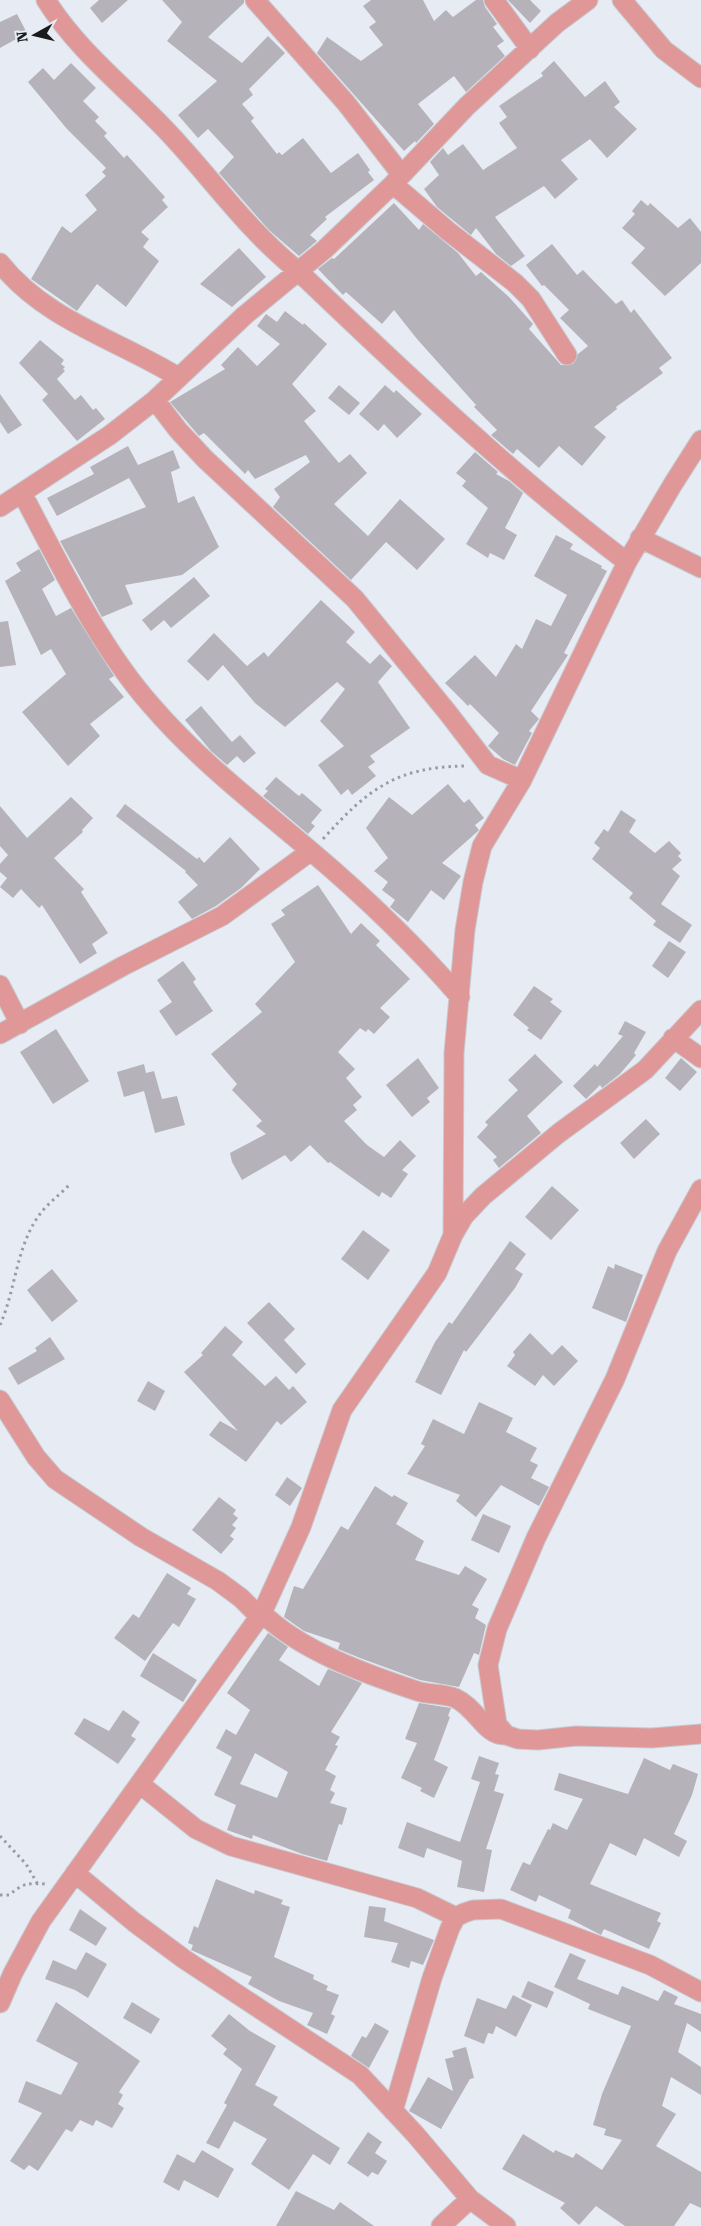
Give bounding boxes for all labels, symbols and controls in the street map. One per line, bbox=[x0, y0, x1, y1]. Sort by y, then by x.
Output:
north arrow bbox=[10, 10, 60, 60]
text: N bbox=[13, 30, 31, 43]

